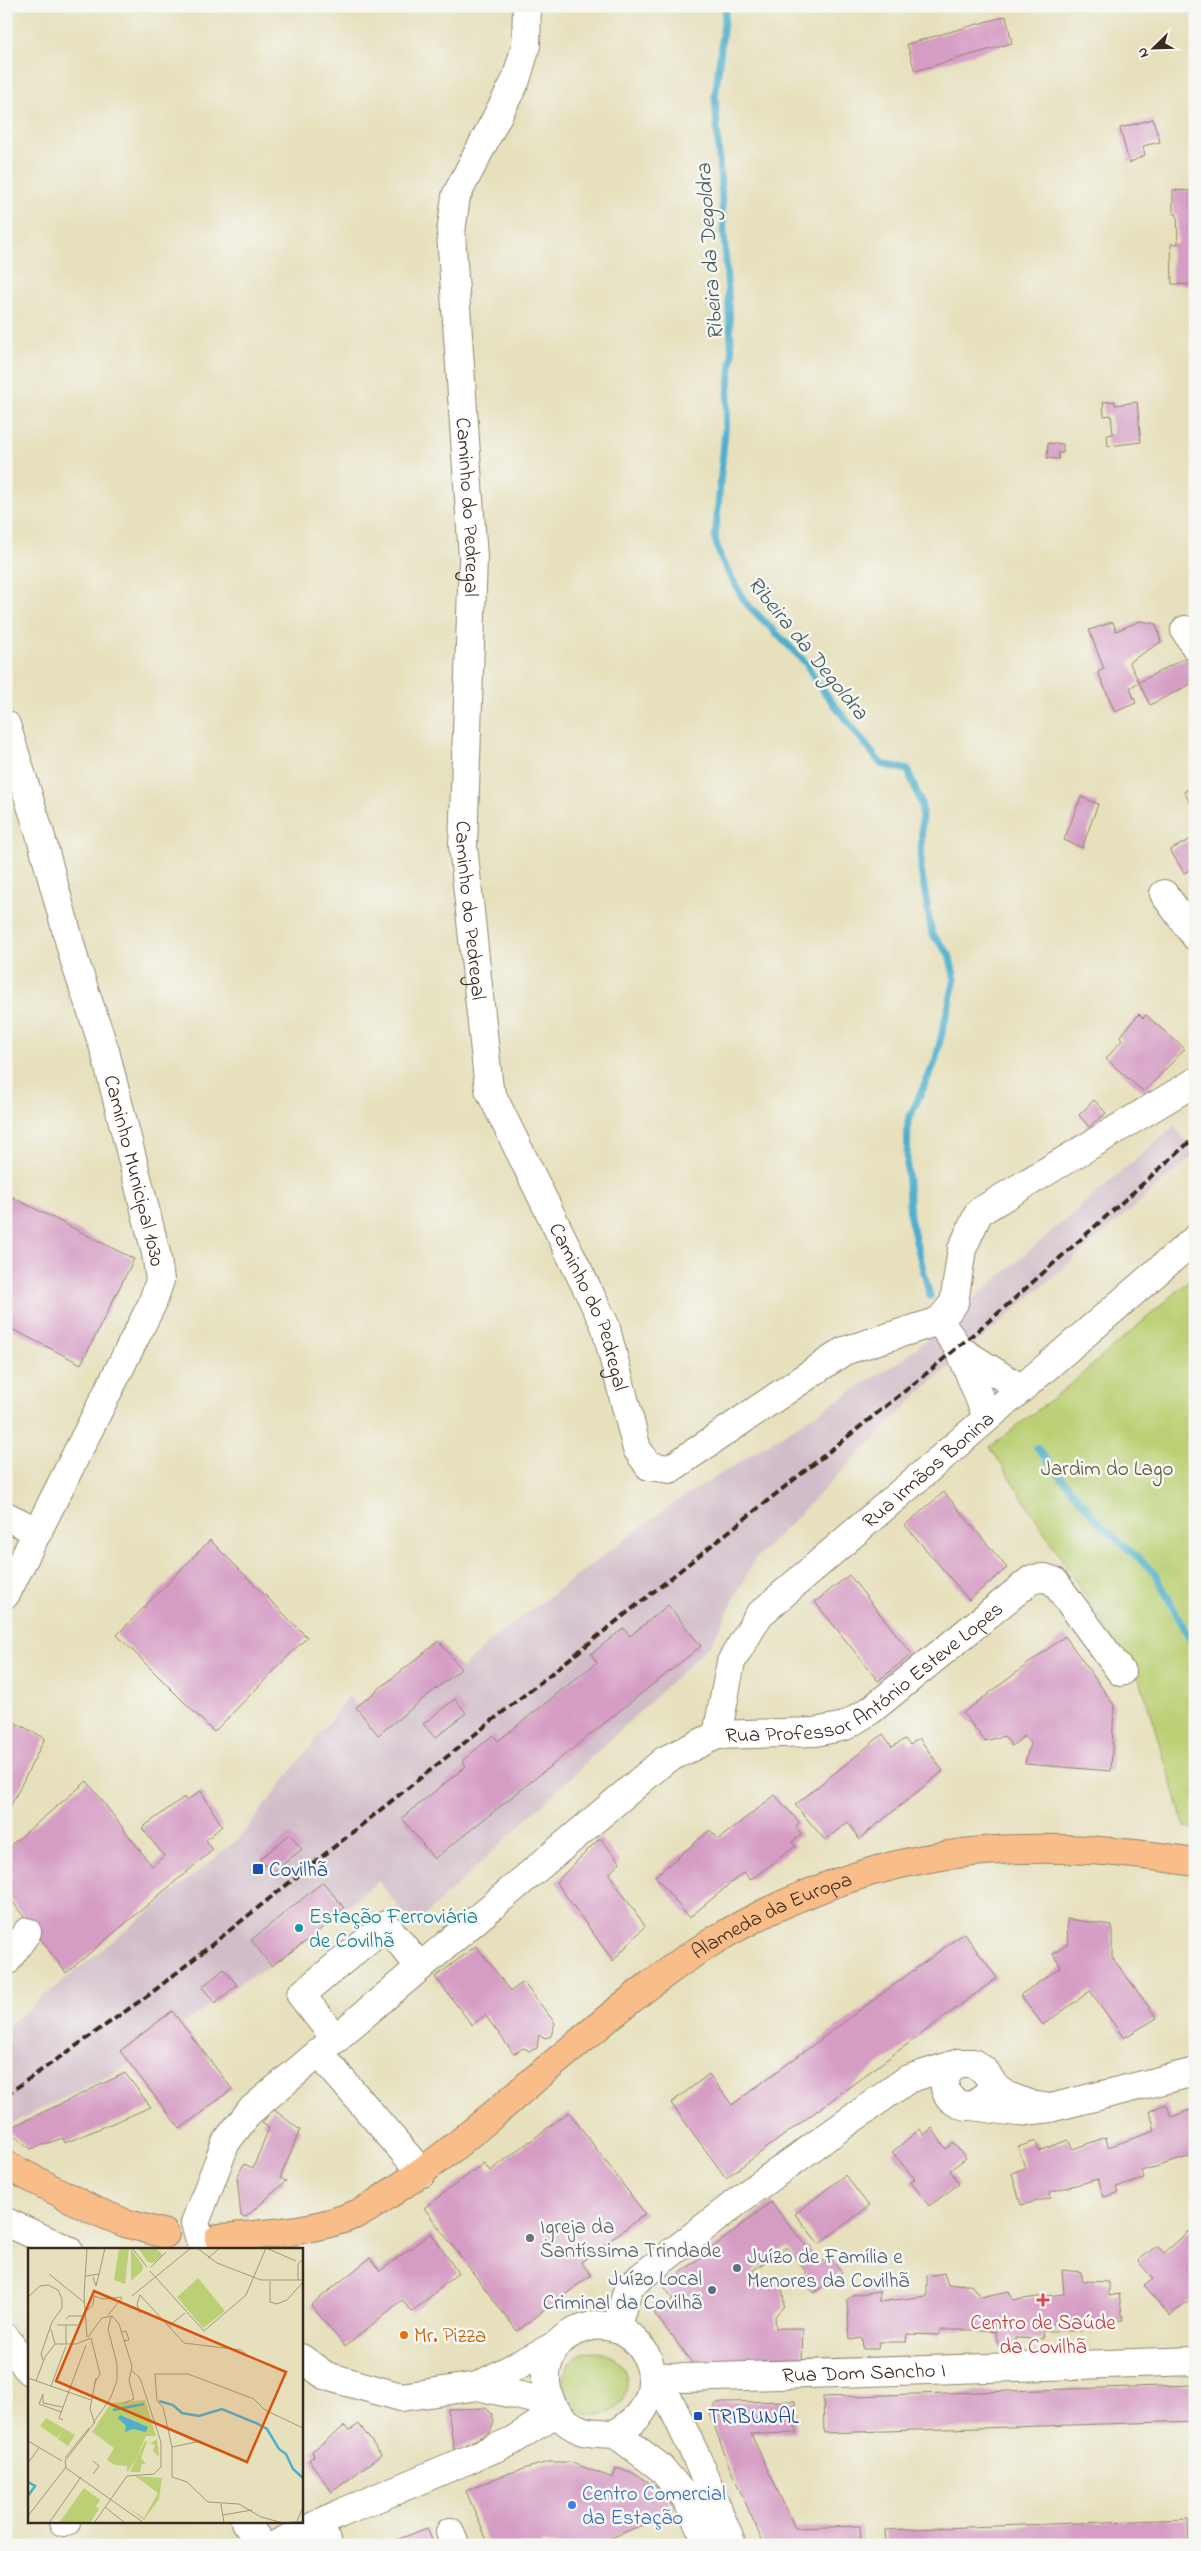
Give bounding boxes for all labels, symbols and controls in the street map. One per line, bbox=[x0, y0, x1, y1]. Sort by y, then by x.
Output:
north arrow bbox=[1128, 22, 1178, 72]
text: N bbox=[1132, 44, 1155, 61]
water label: Ribeira da Degoldra bbox=[689, 161, 733, 341]
street label: Caminho do Pedregal bbox=[447, 416, 486, 597]
water label: Ribeira da Degoldra bbox=[739, 570, 875, 729]
street label: Caminho do Pedregal bbox=[446, 820, 492, 1002]
street label: Caminho Municipal 1030 bbox=[95, 1072, 171, 1268]
street label: Caminho do Pedregal bbox=[540, 1218, 634, 1394]
street label: Rua Irmãos Bonina bbox=[856, 1405, 1002, 1537]
park label: Jardim do Lago bbox=[1041, 1455, 1173, 1487]
street label: Rua Professor António Esteve Lopes bbox=[725, 1595, 1010, 1752]
place label: Covilhã bbox=[269, 1856, 328, 1886]
marker: Covilhã bbox=[251, 1862, 265, 1876]
street label: Alameda da Europa bbox=[686, 1865, 856, 1968]
place label: Estação Ferroviária de Covilhã bbox=[309, 1903, 478, 1957]
marker: Estação Ferroviária de Covilhã bbox=[293, 1922, 305, 1934]
place label: Igreja da Santíssima Trindade bbox=[540, 2213, 722, 2267]
marker: Igreja da Santíssima Trindade bbox=[524, 2232, 536, 2244]
place label: Juízo de Família e Menores da Covilhã bbox=[747, 2243, 910, 2297]
inset map bbox=[28, 2248, 302, 2524]
marker: Juízo de Família e Menores da Covilhã bbox=[731, 2262, 743, 2274]
place label: Juízo Local Criminal da Covilhã bbox=[543, 2265, 702, 2319]
marker: Juízo Local Criminal da Covilhã bbox=[706, 2284, 718, 2296]
marker: Centro de Saúde da Covilhã bbox=[1036, 2293, 1050, 2307]
place label: Centro de Saúde da Covilhã bbox=[970, 2309, 1116, 2363]
place label: Mr. Pizza bbox=[414, 2322, 486, 2352]
marker: Mr. Pizza bbox=[398, 2329, 410, 2341]
street label: Rua Dom Sancho I bbox=[782, 2356, 946, 2392]
place label: TRIBUNAL bbox=[708, 2403, 799, 2433]
marker: TRIBUNAL bbox=[692, 2410, 704, 2422]
place label: Centro Comercial da Estação bbox=[582, 2480, 726, 2534]
marker: Centro Comercial da Estação bbox=[566, 2499, 578, 2511]

